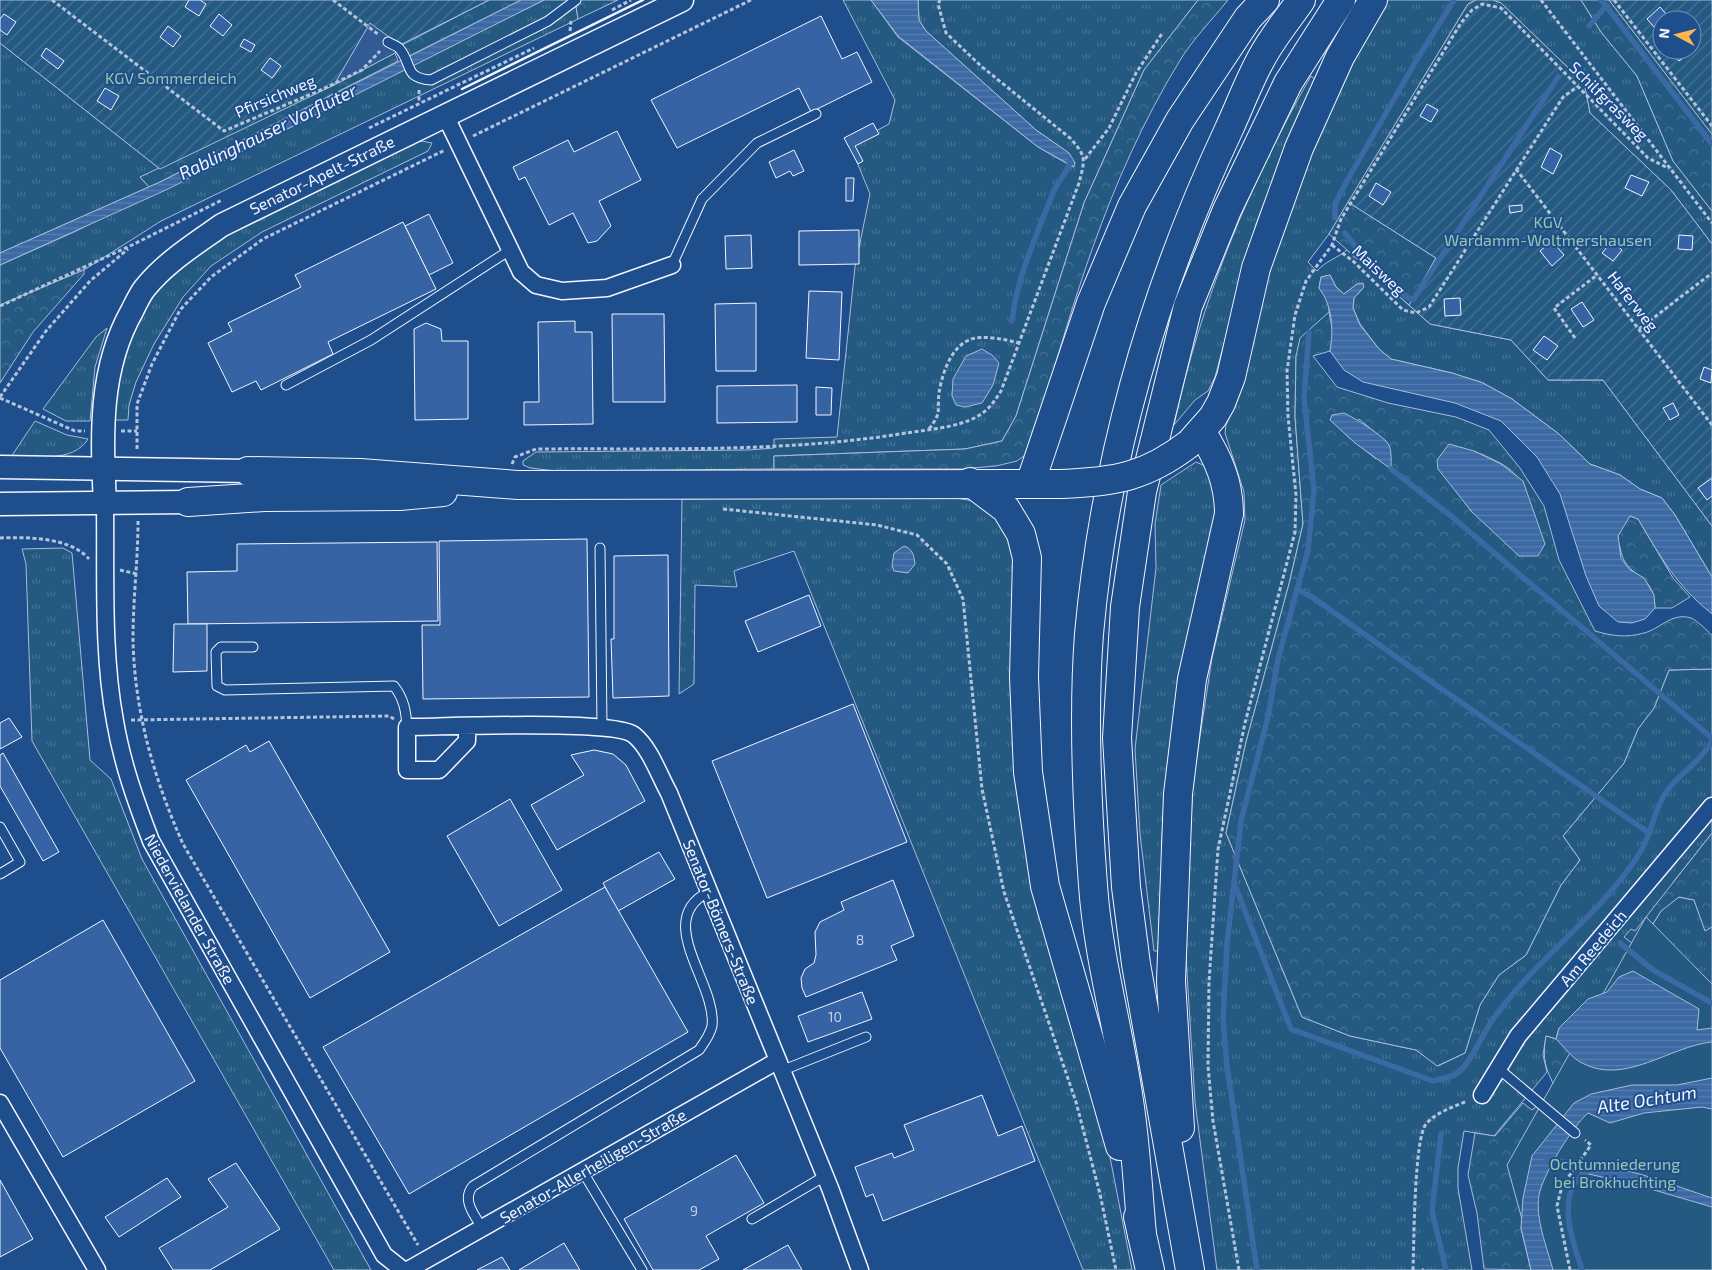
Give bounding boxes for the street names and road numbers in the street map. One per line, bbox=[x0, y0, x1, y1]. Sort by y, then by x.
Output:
street label: Schilfgrasweg bbox=[1566, 57, 1653, 144]
street label: Pfirsichweg bbox=[232, 70, 318, 121]
street label: Senator-Apelt-Straße bbox=[246, 131, 397, 218]
street label: Maisweg bbox=[1349, 240, 1410, 299]
street label: Haferweg bbox=[1604, 267, 1663, 335]
street label: Niedervielander Straße bbox=[141, 830, 240, 987]
street label: Senator-Bömers-Straße bbox=[680, 836, 763, 1007]
street label: Am Reedeich bbox=[1555, 906, 1630, 990]
street label: Senator-Allerheiligen-Straße bbox=[496, 1104, 689, 1227]

